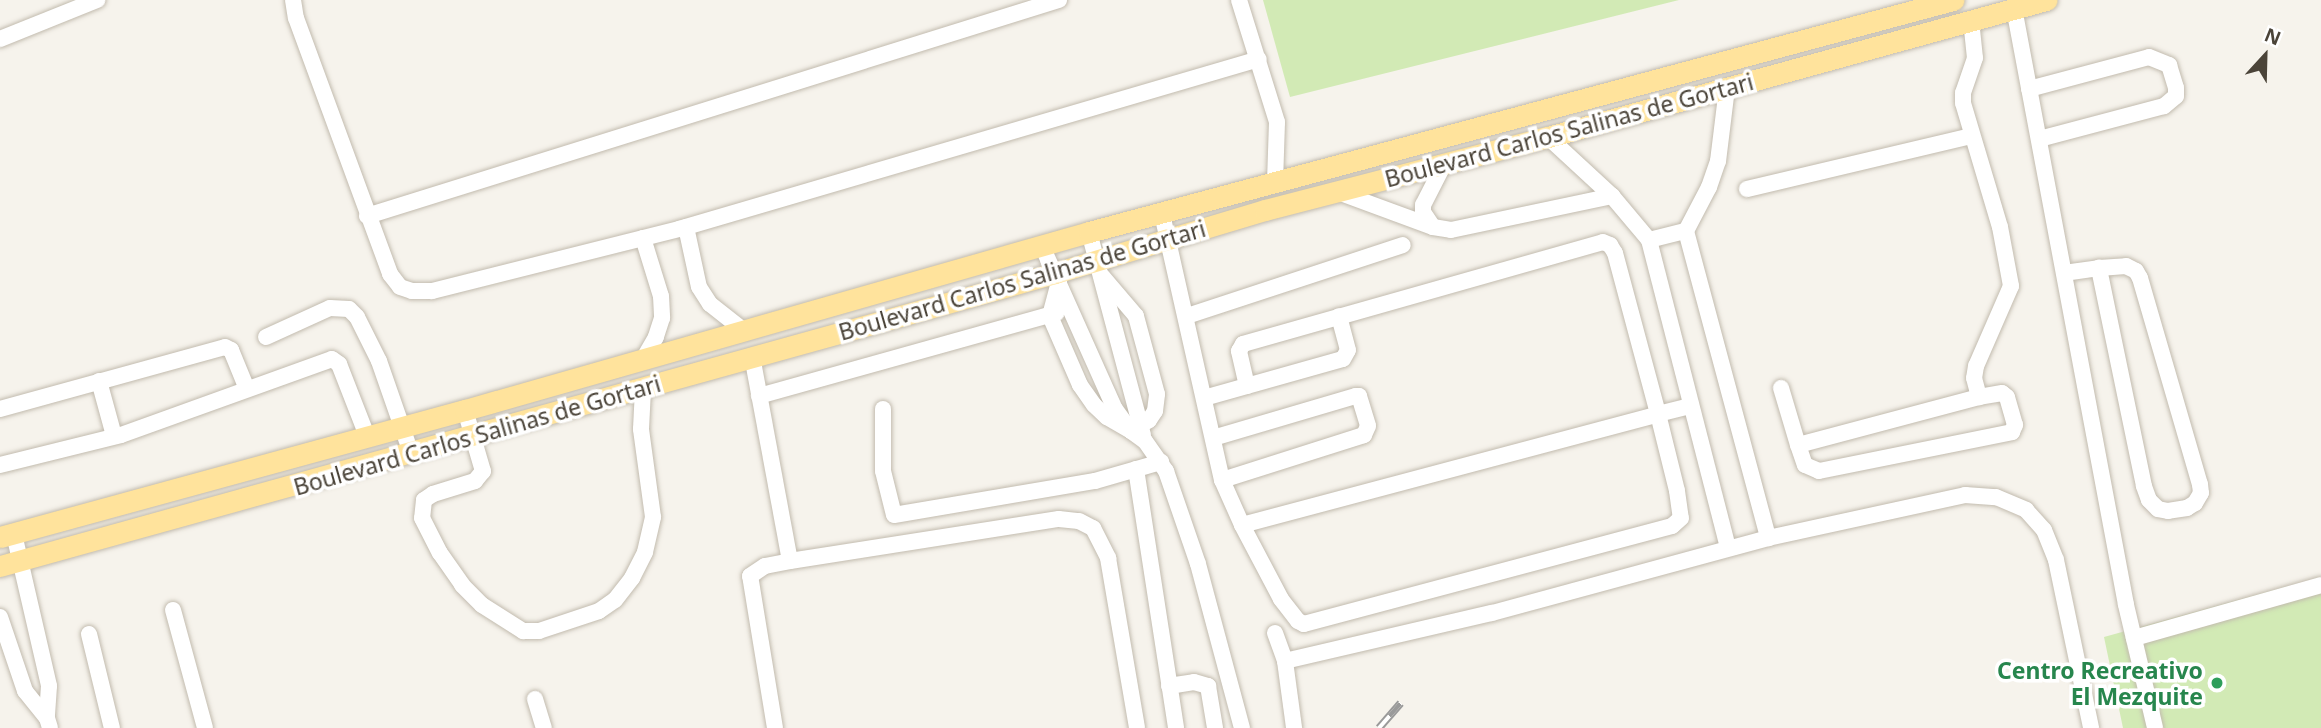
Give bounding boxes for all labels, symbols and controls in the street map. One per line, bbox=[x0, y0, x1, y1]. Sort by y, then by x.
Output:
north arrow bbox=[2230, 21, 2300, 91]
text: N bbox=[2261, 22, 2285, 51]
street label: Boulevard Carlos Salinas de Gortari bbox=[1382, 67, 1756, 193]
street label: Boulevard Carlos Salinas de Gortari bbox=[835, 214, 1209, 346]
street label: Boulevard Carlos Salinas de Gortari bbox=[290, 369, 664, 501]
place label: Centro Recreativo El Mezquite bbox=[1997, 656, 2203, 710]
marker: Centro Recreativo El Mezquite bbox=[2209, 675, 2225, 691]

